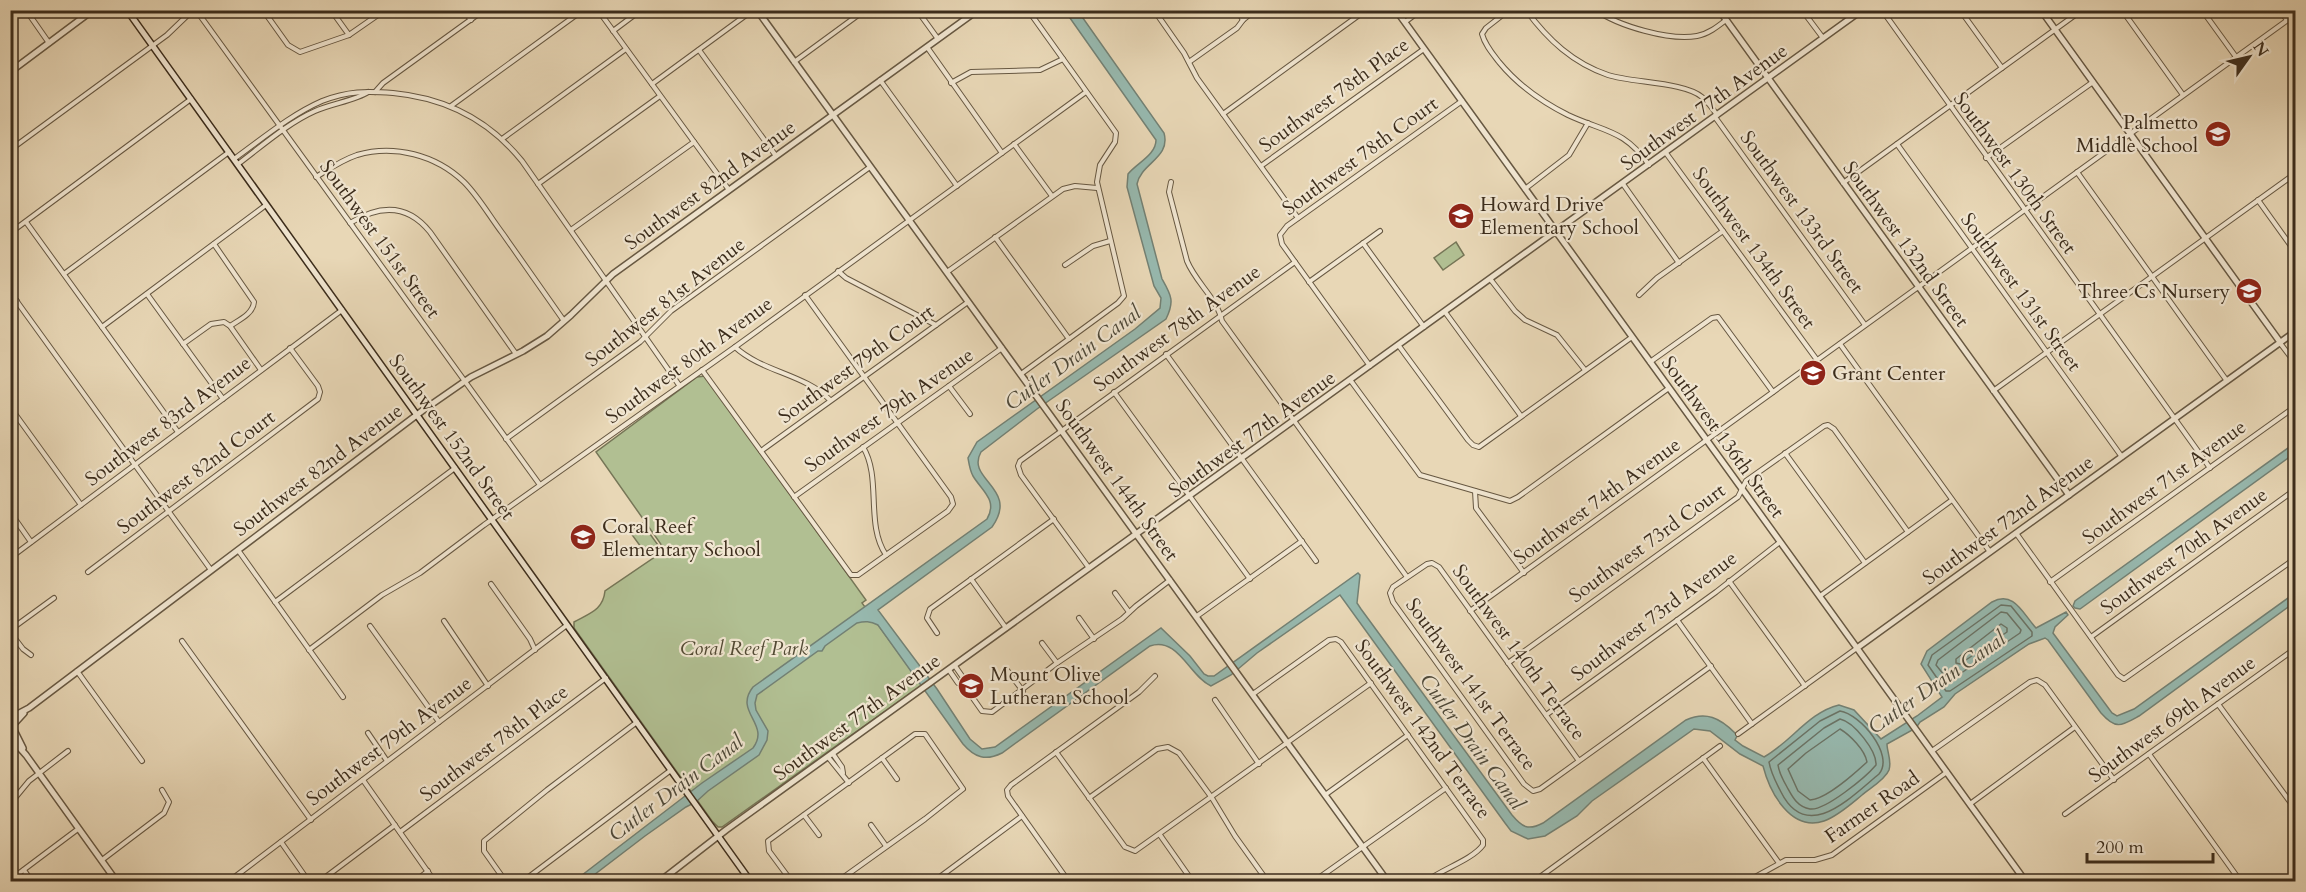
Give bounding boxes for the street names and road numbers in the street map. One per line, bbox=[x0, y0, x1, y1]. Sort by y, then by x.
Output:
street label: Southwest 78th Place bbox=[1253, 31, 1415, 159]
street label: Southwest 77th Avenue bbox=[1615, 37, 1793, 177]
street label: Southwest 130th Street bbox=[1947, 87, 2083, 260]
street label: Southwest 78th Court bbox=[1277, 90, 1444, 222]
street label: Southwest 82nd Avenue bbox=[619, 114, 801, 256]
street label: Southwest 133rd Street bbox=[1734, 125, 1871, 299]
street label: Southwest 151st Street bbox=[313, 154, 447, 324]
street label: Southwest 132nd Street bbox=[1837, 156, 1976, 333]
street label: Southwest 134th Street bbox=[1686, 162, 1822, 335]
street label: Southwest 131st Street bbox=[1954, 207, 2088, 377]
street label: Southwest 81st Avenue bbox=[579, 231, 751, 373]
street label: Southwest 78th Avenue bbox=[1088, 258, 1266, 398]
street label: Southwest 80th Avenue bbox=[600, 290, 778, 430]
street label: Southwest 79th Court bbox=[773, 298, 940, 430]
street label: Southwest 79th Avenue bbox=[799, 341, 979, 479]
street label: Southwest 152nd Street bbox=[383, 349, 522, 526]
street label: Southwest 83rd Avenue bbox=[80, 350, 256, 492]
street label: Southwest 136th Street bbox=[1655, 351, 1791, 524]
street label: Southwest 77th Avenue bbox=[1163, 364, 1341, 504]
street label: Southwest 144th Street bbox=[1049, 394, 1185, 567]
street label: Southwest 82nd Avenue bbox=[228, 397, 408, 543]
street label: Southwest 82nd Court bbox=[112, 403, 281, 540]
street label: Southwest 71st Avenue bbox=[2077, 413, 2251, 551]
street label: Southwest 74th Avenue bbox=[1508, 431, 1686, 571]
street label: Southwest 72nd Avenue bbox=[1917, 449, 2099, 591]
street label: Southwest 73rd Court bbox=[1563, 477, 1731, 609]
street label: Southwest 70th Avenue bbox=[2095, 481, 2273, 621]
street label: Southwest 73rd Avenue bbox=[1566, 545, 1742, 687]
street label: Southwest 140th Terrace bbox=[1446, 559, 1592, 745]
street label: Southwest 141st Terrace bbox=[1399, 592, 1543, 776]
street label: Southwest 142nd Terrace bbox=[1349, 634, 1497, 824]
street label: Southwest 77th Avenue bbox=[768, 647, 946, 787]
street label: Southwest 69th Avenue bbox=[2083, 649, 2261, 789]
street label: Southwest 79th Avenue bbox=[301, 670, 477, 812]
street label: Southwest 78th Place bbox=[414, 678, 574, 808]
street label: Farmer Road bbox=[1819, 764, 1925, 850]

